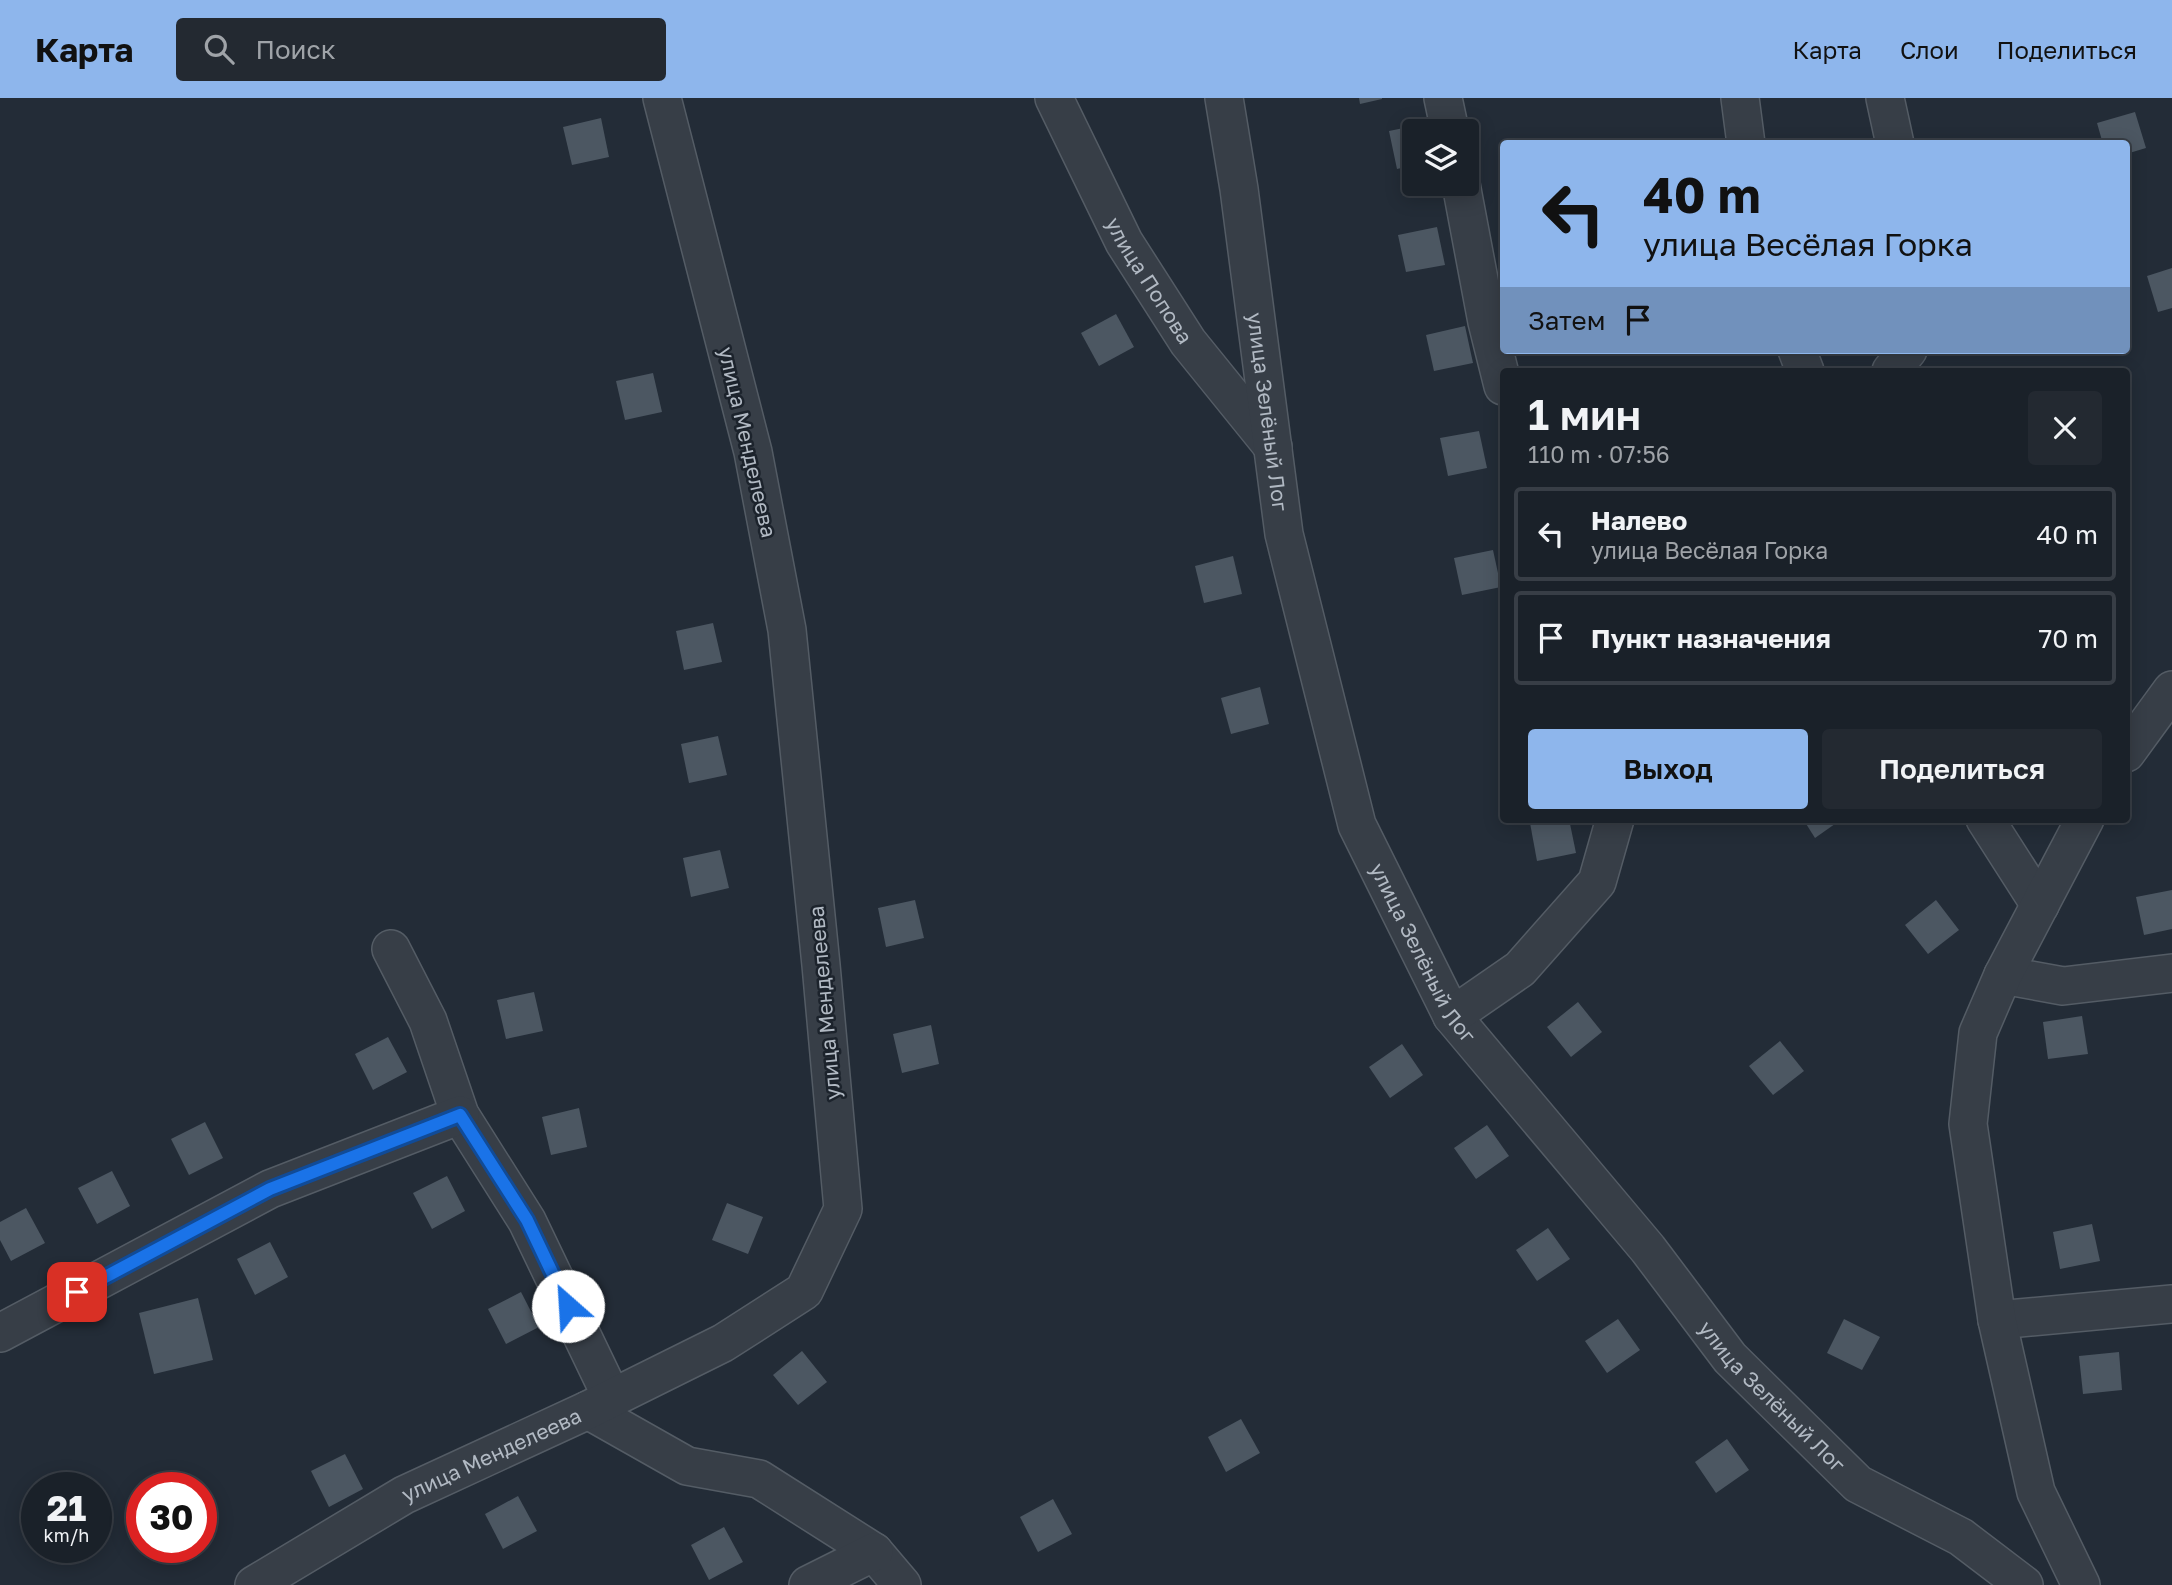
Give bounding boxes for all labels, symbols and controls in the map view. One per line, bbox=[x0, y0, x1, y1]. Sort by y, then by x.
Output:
search box bbox=[176, 18, 666, 81]
text: Карта bbox=[35, 30, 134, 69]
icon: search bbox=[200, 30, 238, 68]
text: Поиск bbox=[256, 34, 336, 65]
text: Карта bbox=[1792, 35, 1862, 64]
text: Слои bbox=[1900, 35, 1959, 64]
text: Поделиться bbox=[1997, 35, 2137, 64]
map controls bbox=[1402, 119, 1479, 196]
button: layers bbox=[1402, 119, 1479, 196]
text: 40 m bbox=[1643, 165, 1761, 224]
icon: left bbox=[1528, 168, 1619, 259]
street label: улица Попова bbox=[1101, 213, 1199, 348]
text: улица Весёлая Горка bbox=[1643, 225, 1973, 263]
icon: arrive bbox=[1619, 301, 1657, 339]
text: Затем bbox=[1528, 305, 1605, 336]
street label: улица Зелёный Лог bbox=[1242, 311, 1294, 513]
street label: улица Менделеева bbox=[713, 344, 783, 540]
text: 1 мин bbox=[1528, 389, 1641, 439]
button: close bbox=[2028, 391, 2102, 465]
text: 110 m · 07:56 bbox=[1528, 440, 1670, 468]
text: Налево bbox=[1591, 505, 1687, 536]
icon: left bbox=[1532, 515, 1570, 553]
text: 40 m bbox=[2037, 519, 2098, 550]
text: улица Весёлая Горка bbox=[1591, 536, 1828, 564]
icon: arrive bbox=[1532, 619, 1570, 657]
text: Пункт назначения bbox=[1591, 623, 1831, 654]
text: 70 m bbox=[2039, 623, 2098, 654]
button: Выход bbox=[1528, 729, 1808, 809]
button: Поделиться bbox=[1822, 729, 2102, 809]
street label: улица Зелёный Лог bbox=[1365, 858, 1482, 1048]
street label: улица Менделеева bbox=[803, 905, 845, 1101]
pin bbox=[47, 1262, 107, 1322]
position arrow bbox=[531, 1269, 605, 1343]
icon: arrive bbox=[58, 1273, 96, 1311]
street label: улица Зелёный Лог bbox=[1693, 1315, 1851, 1477]
street label: улица Менделеева bbox=[397, 1402, 585, 1507]
speed limit sign: 30 bbox=[126, 1472, 217, 1563]
text: 21 bbox=[47, 1487, 86, 1529]
text: km/h bbox=[44, 1524, 89, 1546]

